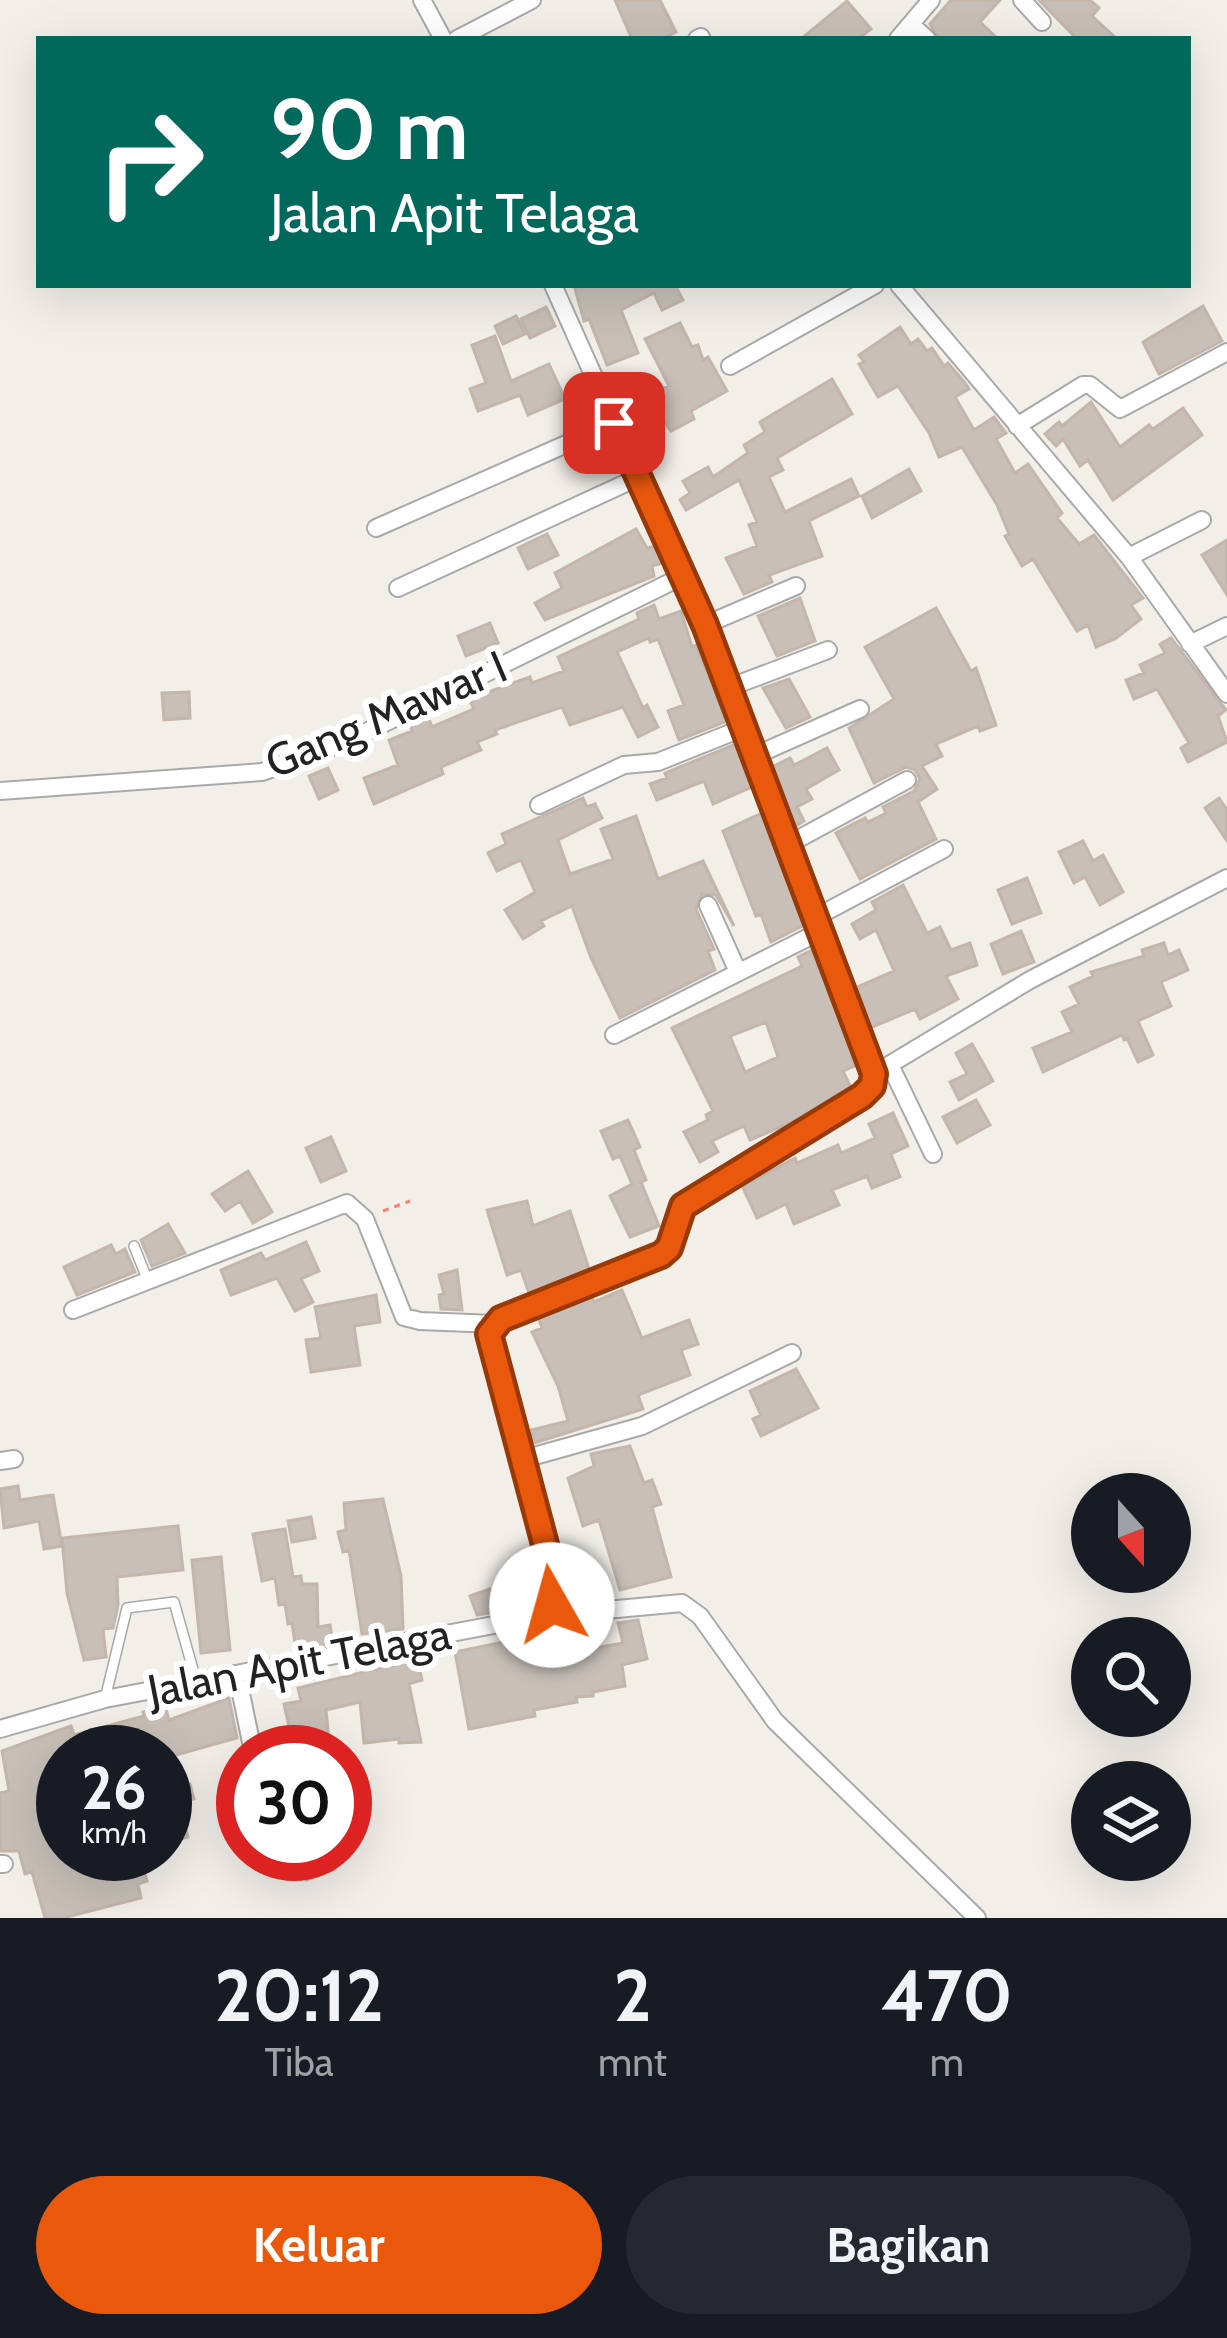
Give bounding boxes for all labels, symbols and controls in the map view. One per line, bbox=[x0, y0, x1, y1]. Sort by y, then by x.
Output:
text: 90 m bbox=[270, 78, 468, 180]
icon: right bbox=[72, 84, 228, 240]
text: Jalan Apit Telaga bbox=[270, 180, 639, 246]
pin bbox=[563, 372, 665, 474]
icon: arrive bbox=[581, 390, 647, 456]
street label: Gang Mawar I bbox=[257, 639, 515, 789]
north arrow bbox=[1071, 1473, 1191, 1593]
map controls bbox=[1071, 1473, 1191, 1881]
position arrow bbox=[489, 1542, 615, 1668]
street label: Jalan Apit Telaga bbox=[142, 1606, 455, 1718]
button: search bbox=[1071, 1617, 1191, 1737]
speed limit sign: 30 bbox=[216, 1725, 372, 1881]
text: 26 bbox=[81, 1751, 147, 1824]
button: layers bbox=[1071, 1761, 1191, 1881]
text: km/h bbox=[81, 1814, 147, 1851]
text: 20:12 bbox=[214, 1952, 384, 2039]
text: 2 bbox=[613, 1952, 652, 2039]
text: 470 bbox=[881, 1952, 1013, 2039]
text: Tiba bbox=[264, 2038, 334, 2086]
text: mnt bbox=[598, 2038, 667, 2086]
text: m bbox=[930, 2038, 964, 2086]
button: Keluar bbox=[36, 2176, 602, 2314]
button: Bagikan bbox=[626, 2176, 1191, 2314]

